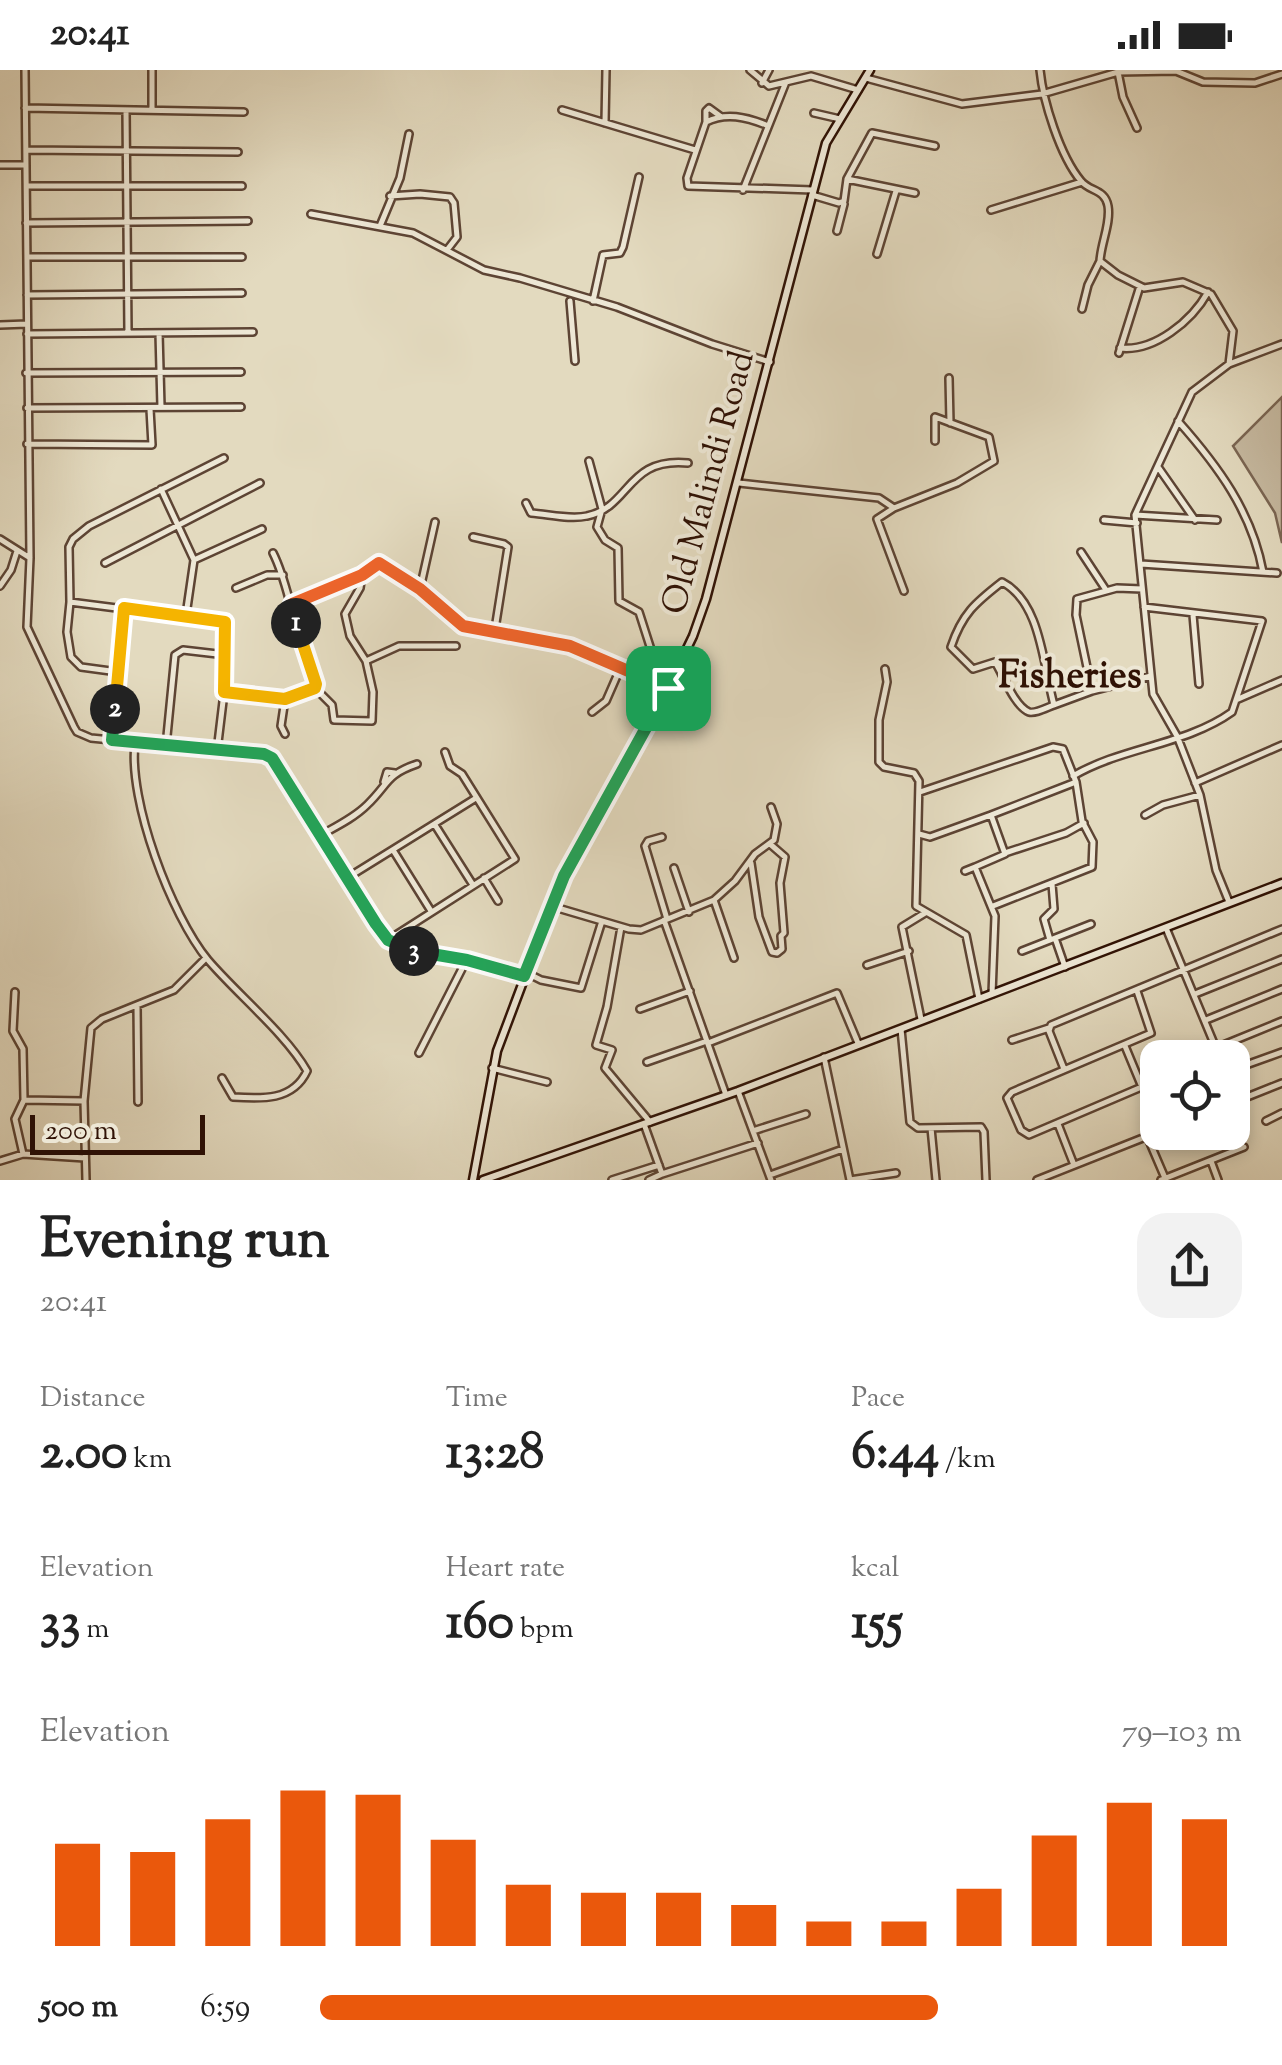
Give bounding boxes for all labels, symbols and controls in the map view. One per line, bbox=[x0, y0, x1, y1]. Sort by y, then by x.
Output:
text: 20:41 bbox=[50, 8, 129, 62]
street label: Old Malindi Road bbox=[650, 345, 770, 620]
pin: 1 bbox=[271, 598, 321, 648]
text: 1 bbox=[291, 603, 301, 643]
pin bbox=[626, 646, 711, 731]
district label: Fisheries bbox=[998, 651, 1142, 705]
icon: arrive bbox=[641, 661, 696, 716]
pin: 2 bbox=[90, 684, 140, 734]
text: 2 bbox=[108, 689, 122, 729]
pin: 3 bbox=[389, 926, 439, 976]
text: 3 bbox=[408, 931, 420, 971]
map controls bbox=[1140, 1040, 1250, 1150]
button: locate bbox=[1140, 1040, 1250, 1150]
scale bar bbox=[30, 1110, 205, 1154]
text: 200 m bbox=[45, 1112, 117, 1152]
text: Evening run bbox=[40, 1203, 329, 1282]
button: share bbox=[1137, 1213, 1242, 1318]
text: 20:41 bbox=[40, 1280, 107, 1326]
text: Distance bbox=[40, 1379, 146, 1419]
text: Time bbox=[446, 1379, 508, 1419]
text: Pace bbox=[851, 1379, 905, 1419]
text: 2.00 bbox=[40, 1419, 128, 1491]
text: 13:28 bbox=[446, 1419, 544, 1491]
text: 6:44 bbox=[851, 1419, 939, 1491]
text: km bbox=[128, 1440, 172, 1480]
text: /km bbox=[939, 1440, 996, 1480]
text: Elevation bbox=[40, 1549, 154, 1589]
text: Heart rate bbox=[446, 1549, 565, 1589]
text: kcal bbox=[851, 1549, 899, 1589]
text: 33 bbox=[40, 1589, 80, 1661]
text: 160 bbox=[446, 1589, 514, 1661]
text: 155 bbox=[851, 1589, 903, 1661]
text: m bbox=[80, 1610, 110, 1650]
text: bpm bbox=[514, 1610, 574, 1650]
text: Elevation bbox=[40, 1710, 170, 1756]
text: 79–103 m bbox=[1122, 1710, 1242, 1756]
text: 500 m bbox=[40, 1985, 118, 2031]
text: 6:59 bbox=[200, 1985, 250, 2031]

